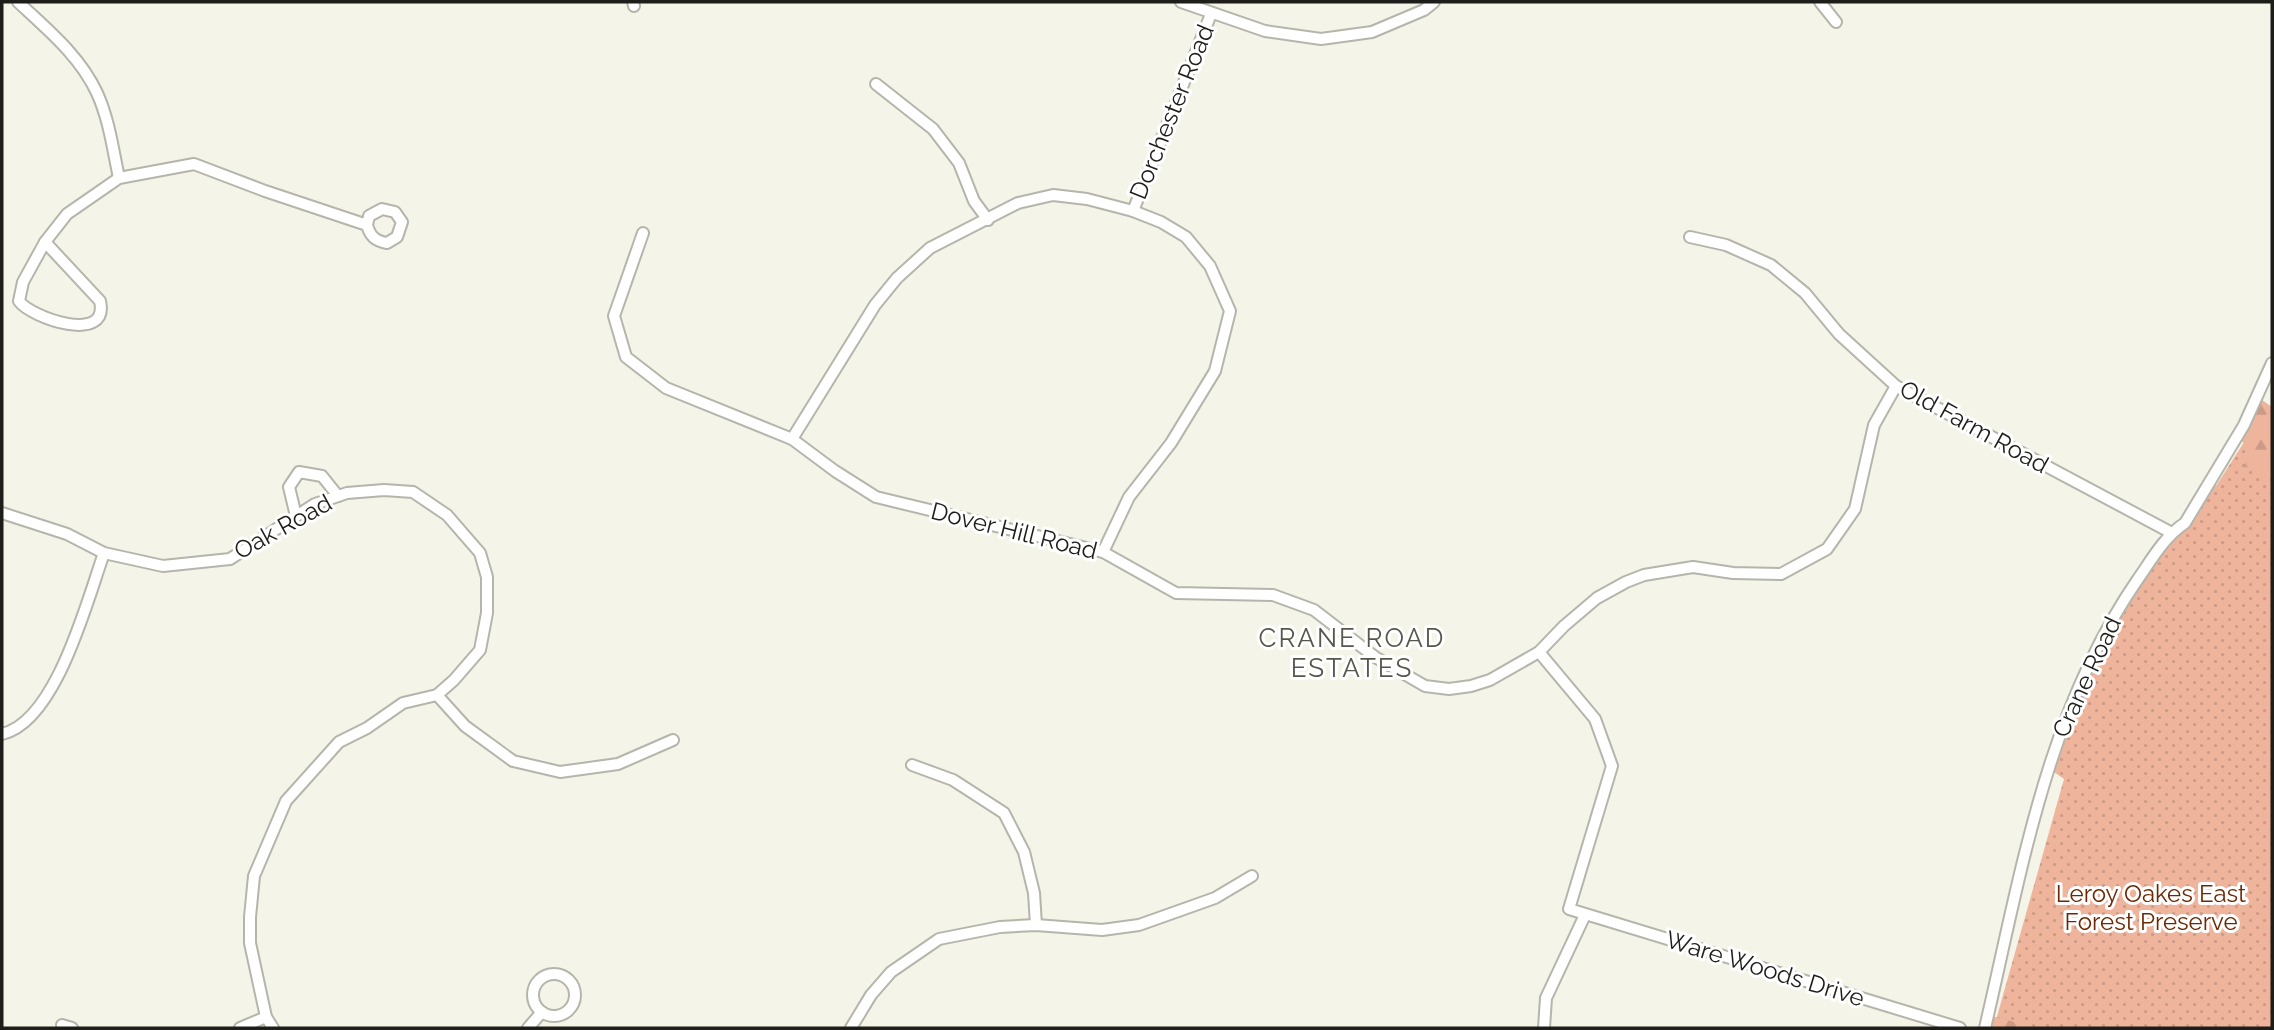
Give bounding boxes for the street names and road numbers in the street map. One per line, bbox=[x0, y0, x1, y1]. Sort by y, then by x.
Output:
street label: Dorchester Road bbox=[1123, 20, 1220, 203]
street label: Old Farm Road bbox=[1895, 374, 2054, 479]
street label: Oak Road bbox=[229, 488, 337, 565]
street label: Dover Hill Road bbox=[928, 496, 1100, 565]
street label: Crane Road bbox=[2046, 612, 2127, 742]
street label: Ware Woods Drive bbox=[1662, 924, 1868, 1013]

